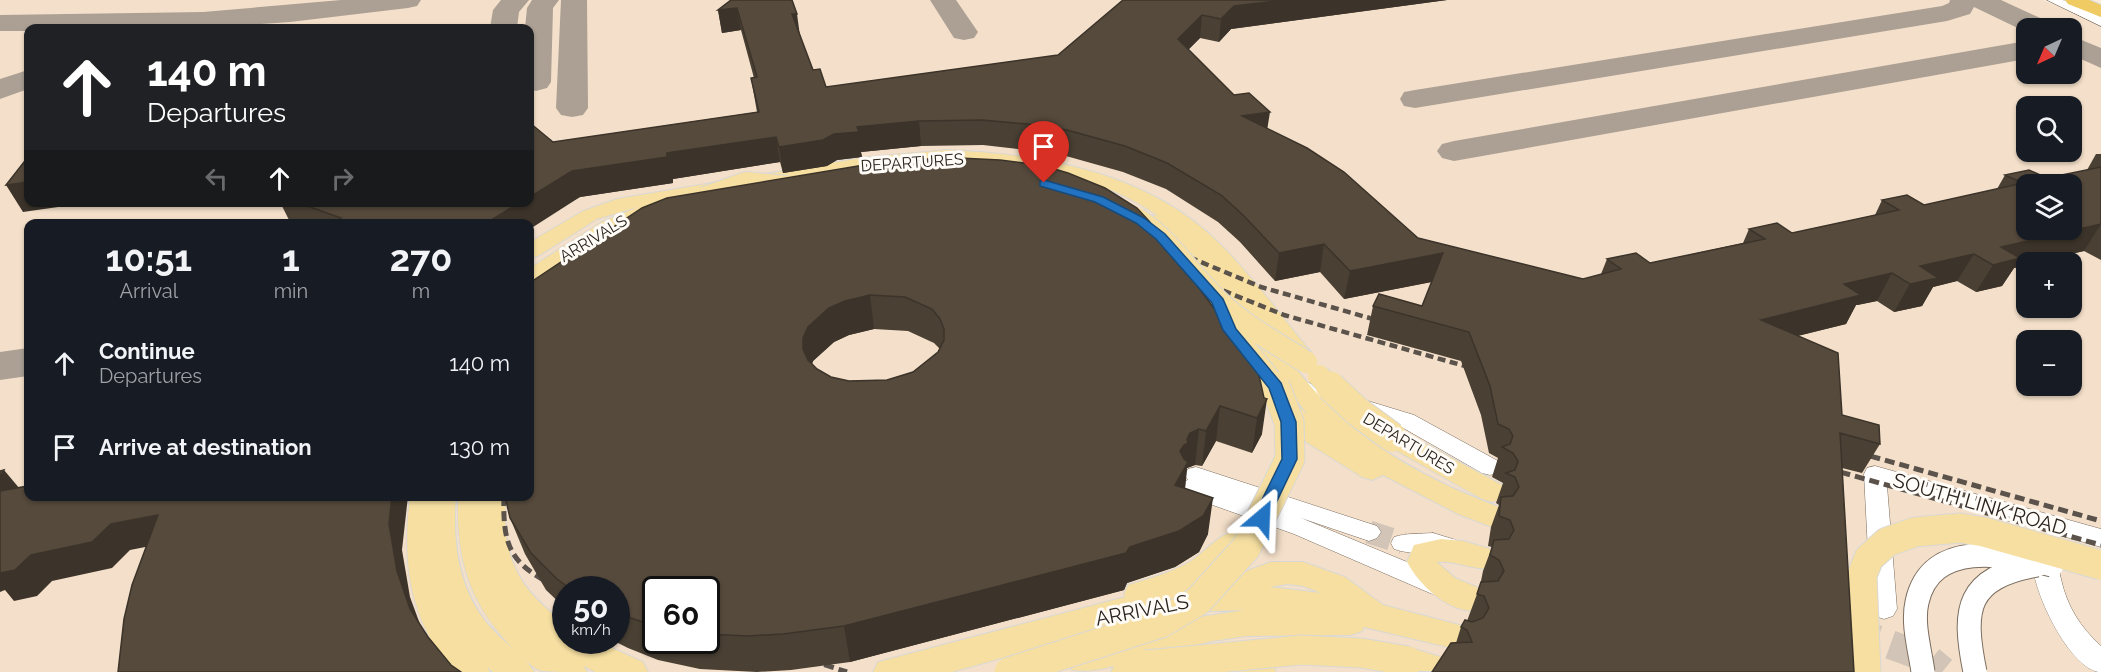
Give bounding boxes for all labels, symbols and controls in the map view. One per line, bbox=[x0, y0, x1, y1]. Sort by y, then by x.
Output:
north arrow bbox=[2016, 18, 2082, 84]
map controls bbox=[2016, 18, 2082, 396]
text: 140 m bbox=[147, 47, 267, 96]
icon: ahead bbox=[48, 48, 126, 126]
button: search bbox=[2016, 96, 2082, 162]
text: Departures bbox=[147, 97, 286, 128]
pin bbox=[1018, 121, 1069, 183]
icon: arrive bbox=[1027, 130, 1060, 163]
street label: DEPARTURES bbox=[860, 149, 964, 176]
icon: left bbox=[200, 162, 233, 195]
icon: ahead bbox=[263, 162, 296, 195]
icon: right bbox=[326, 162, 359, 195]
button: layers bbox=[2016, 174, 2082, 240]
street label: ARRIVALS bbox=[556, 211, 631, 266]
text: 10:51 bbox=[106, 237, 192, 279]
text: 1 bbox=[282, 237, 300, 279]
text: 270 bbox=[390, 237, 452, 279]
button: + bbox=[2016, 252, 2082, 318]
text: Arrival bbox=[120, 279, 178, 303]
text: min bbox=[274, 279, 308, 303]
text: m bbox=[412, 279, 430, 303]
button: − bbox=[2016, 330, 2082, 396]
text: Continue bbox=[99, 338, 195, 364]
icon: ahead bbox=[48, 347, 81, 380]
text: 140 m bbox=[449, 350, 510, 376]
text: Departures bbox=[99, 364, 202, 388]
street label: DEPARTURES bbox=[1360, 409, 1458, 478]
icon: arrive bbox=[48, 431, 81, 464]
text: Arrive at destination bbox=[99, 434, 312, 460]
text: 130 m bbox=[450, 434, 510, 460]
street label: SOUTH LINK ROAD bbox=[1890, 468, 2070, 540]
position arrow bbox=[1230, 486, 1294, 550]
speed limit sign: 60 bbox=[642, 576, 720, 654]
street label: ARRIVALS bbox=[1093, 589, 1191, 631]
text: 50 bbox=[573, 590, 609, 625]
text: km/h bbox=[571, 621, 611, 639]

